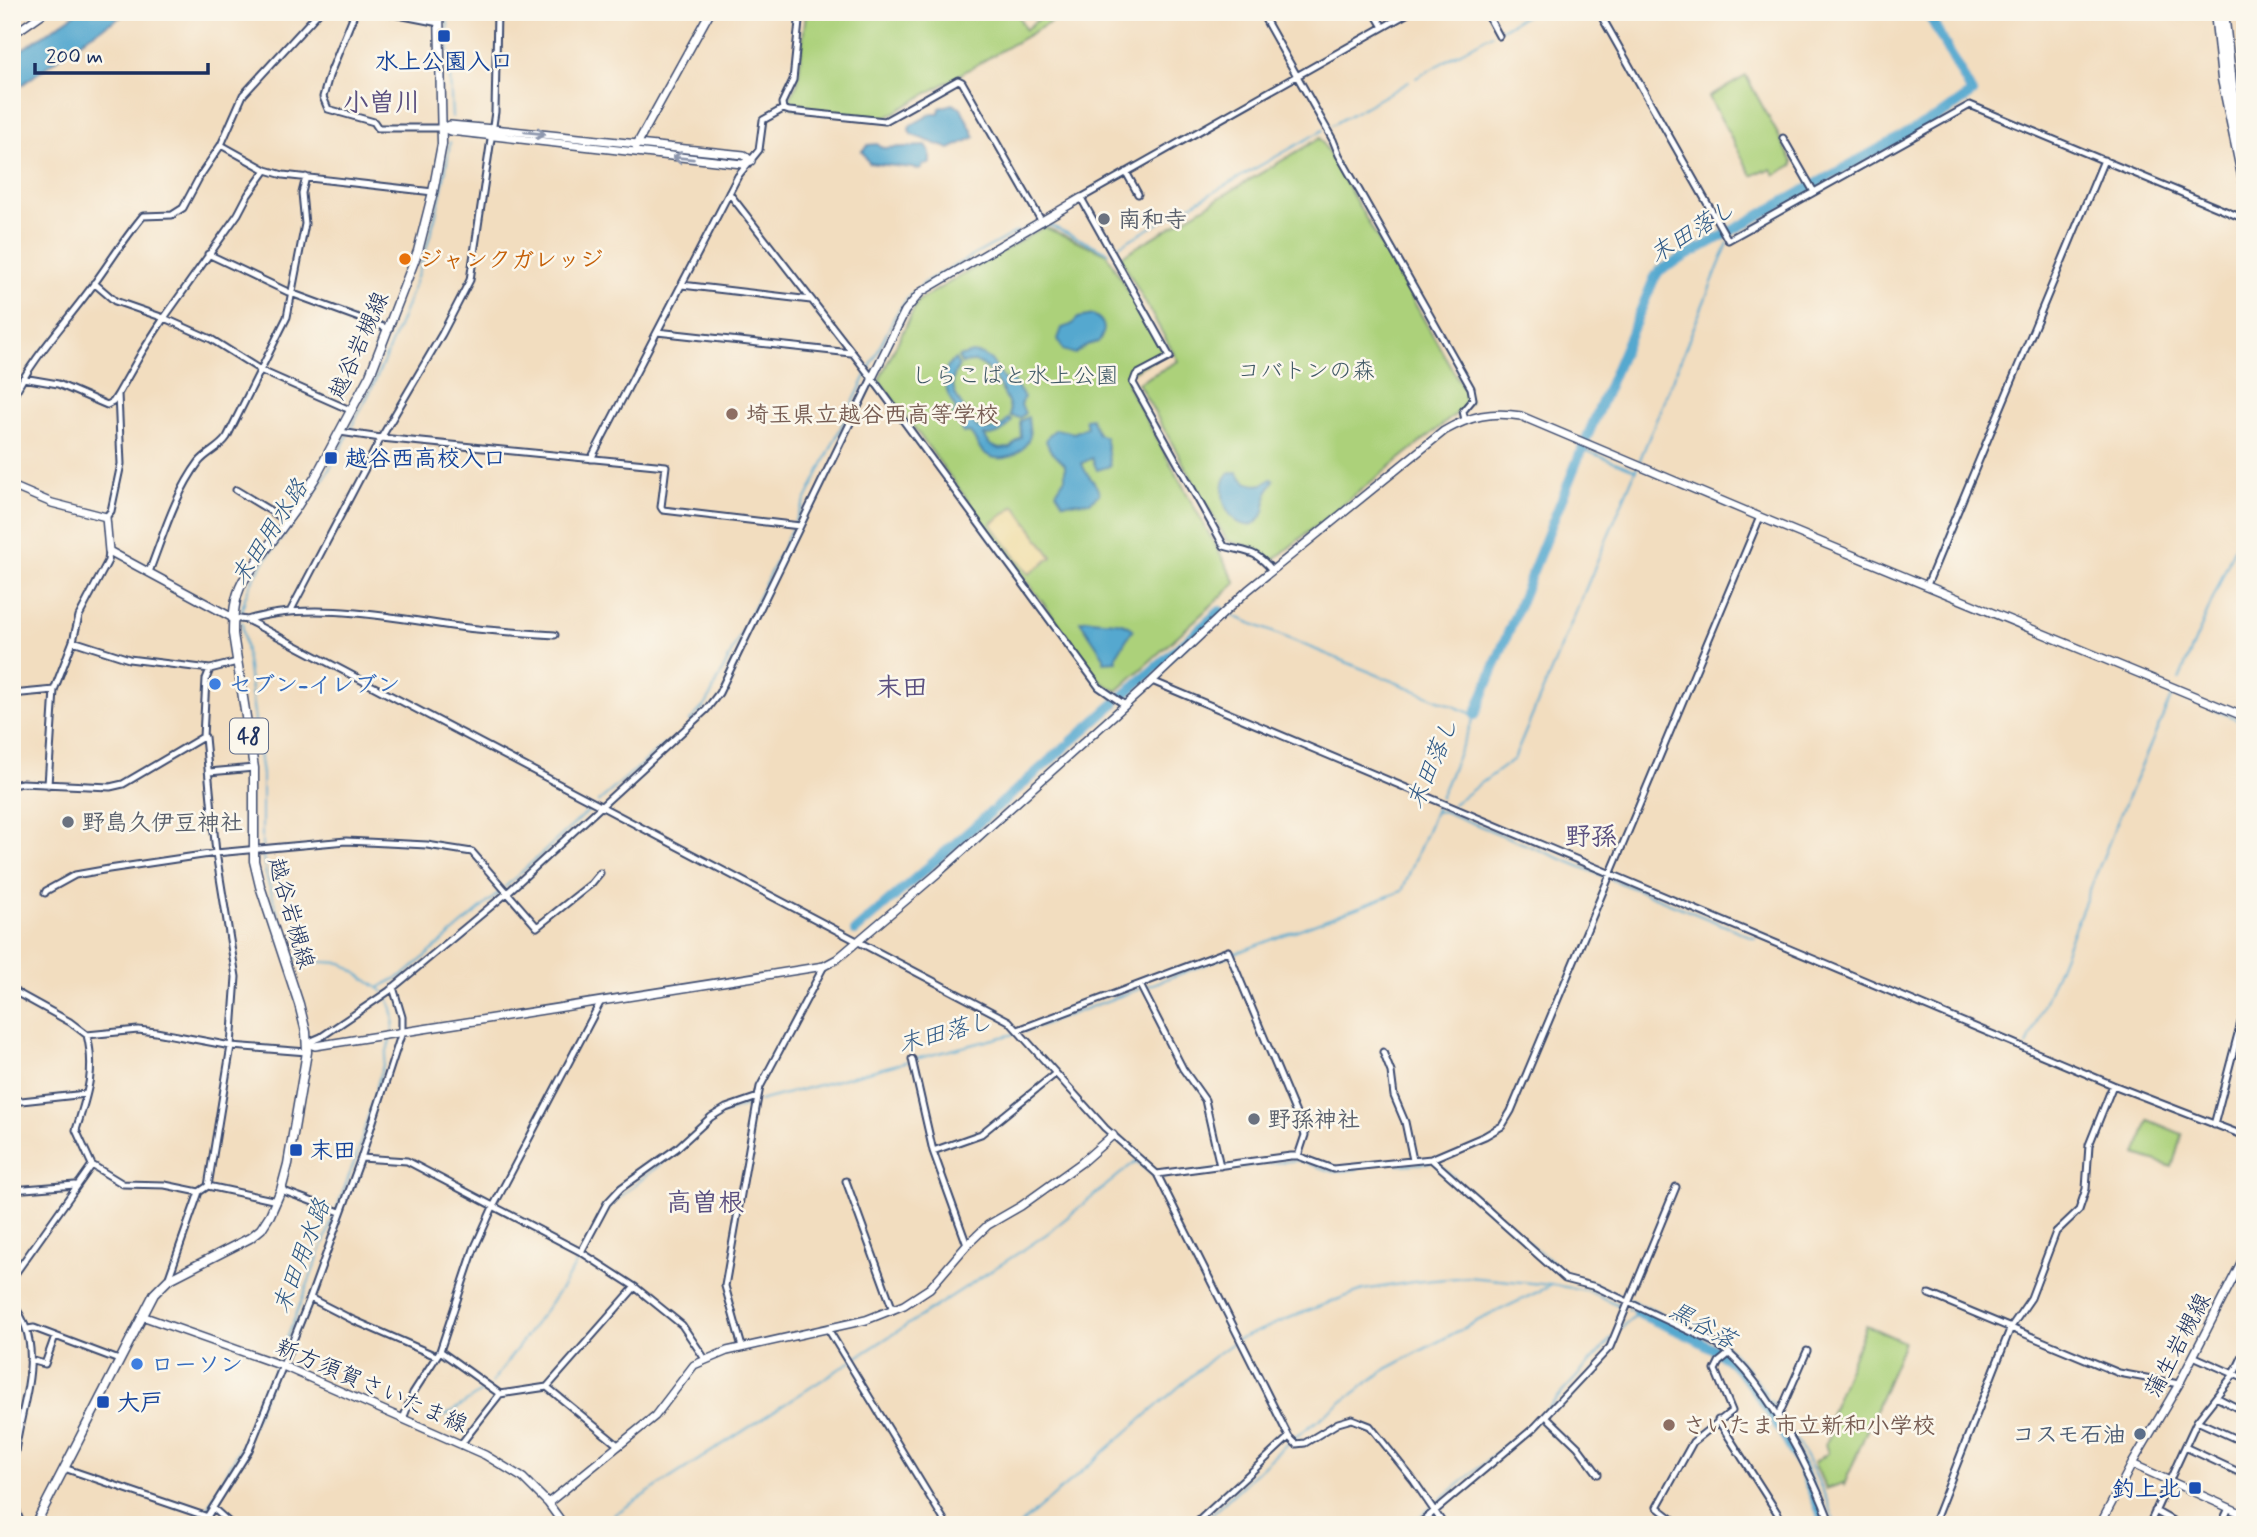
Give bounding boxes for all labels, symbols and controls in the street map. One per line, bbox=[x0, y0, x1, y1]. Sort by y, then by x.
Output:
marker: 水上公園入口 bbox=[436, 28, 452, 44]
scale bar bbox=[35, 32, 208, 76]
text: 200 m bbox=[46, 43, 103, 71]
place label: 水上公園入口 bbox=[375, 48, 513, 78]
district label: 小曽川 bbox=[343, 87, 421, 121]
one-way arrow bbox=[523, 127, 546, 140]
one-way arrow bbox=[673, 151, 695, 164]
water label: 末田落し bbox=[1644, 194, 1742, 271]
place label: 南和寺 bbox=[1118, 206, 1187, 236]
marker: 南和寺 bbox=[1096, 211, 1112, 227]
place label: ジャンクガレッジ bbox=[419, 246, 603, 276]
marker: ジャンクガレッジ bbox=[397, 251, 413, 267]
street label: 越谷岩槻線 bbox=[323, 287, 397, 404]
park label: コバトンの森 bbox=[1237, 357, 1375, 387]
park label: しらこばと水上公園 bbox=[912, 362, 1119, 392]
place label: 埼玉県立越谷西高等学校 bbox=[746, 401, 999, 431]
marker: 埼玉県立越谷西高等学校 bbox=[724, 406, 740, 422]
place label: 越谷西高校入口 bbox=[345, 445, 506, 475]
marker: 越谷西高校入口 bbox=[323, 450, 339, 466]
water label: 末田用水路 bbox=[225, 472, 317, 592]
place label: セブン-イレブン bbox=[229, 671, 400, 701]
district label: 末田 bbox=[876, 672, 928, 706]
marker: セブン-イレブン bbox=[207, 676, 223, 692]
water label: 末田落し bbox=[1400, 713, 1466, 814]
road number: 48 bbox=[230, 718, 268, 754]
place label: 野島久伊豆神社 bbox=[82, 809, 243, 839]
marker: 野島久伊豆神社 bbox=[60, 814, 76, 830]
district label: 野孫 bbox=[1565, 821, 1617, 855]
street label: 越谷岩槻線 bbox=[260, 854, 320, 973]
water label: 末田落し bbox=[895, 1006, 996, 1061]
place label: 野孫神社 bbox=[1268, 1106, 1360, 1136]
marker: 野孫神社 bbox=[1246, 1111, 1262, 1127]
place label: 末田 bbox=[310, 1137, 356, 1167]
marker: 末田 bbox=[288, 1142, 304, 1158]
district label: 高曽根 bbox=[666, 1187, 744, 1221]
water label: 末田用水路 bbox=[266, 1193, 339, 1318]
street label: 蒲生岩槻線 bbox=[2139, 1288, 2219, 1404]
water label: 黒谷落 bbox=[1663, 1295, 1743, 1358]
street label: 新方須賀さいたま線 bbox=[271, 1333, 472, 1441]
place label: ローソン bbox=[151, 1351, 243, 1381]
marker: ローソン bbox=[129, 1356, 145, 1372]
place label: 大戸 bbox=[117, 1389, 163, 1419]
marker: 大戸 bbox=[95, 1394, 111, 1410]
place label: さいたま市立新和小学校 bbox=[1683, 1412, 1936, 1442]
marker: さいたま市立新和小学校 bbox=[1661, 1417, 1677, 1433]
place label: コスモ石油 bbox=[2012, 1421, 2126, 1451]
marker: コスモ石油 bbox=[2132, 1426, 2148, 1442]
place label: 釣上北 bbox=[2112, 1475, 2181, 1505]
marker: 釣上北 bbox=[2187, 1480, 2203, 1496]

